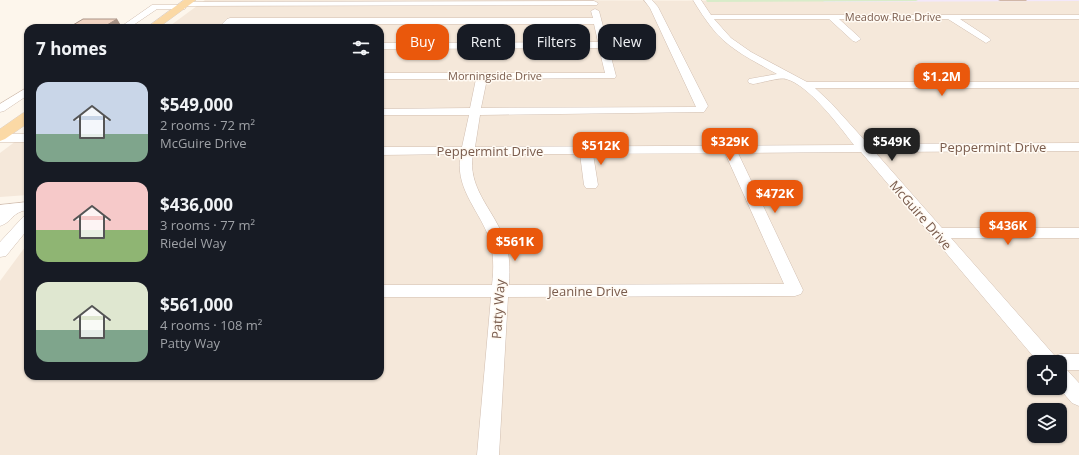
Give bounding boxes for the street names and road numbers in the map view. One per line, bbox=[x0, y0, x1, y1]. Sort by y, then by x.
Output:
street label: Meadow Rue Drive bbox=[845, 9, 941, 24]
street label: Morningside Drive bbox=[448, 68, 542, 83]
street label: Peppermint Drive bbox=[940, 138, 1046, 156]
street label: Peppermint Drive bbox=[437, 142, 543, 160]
street label: McGuire Drive bbox=[886, 176, 956, 254]
street label: Patty Way bbox=[487, 278, 509, 340]
street label: Jeanine Drive bbox=[546, 282, 628, 300]

